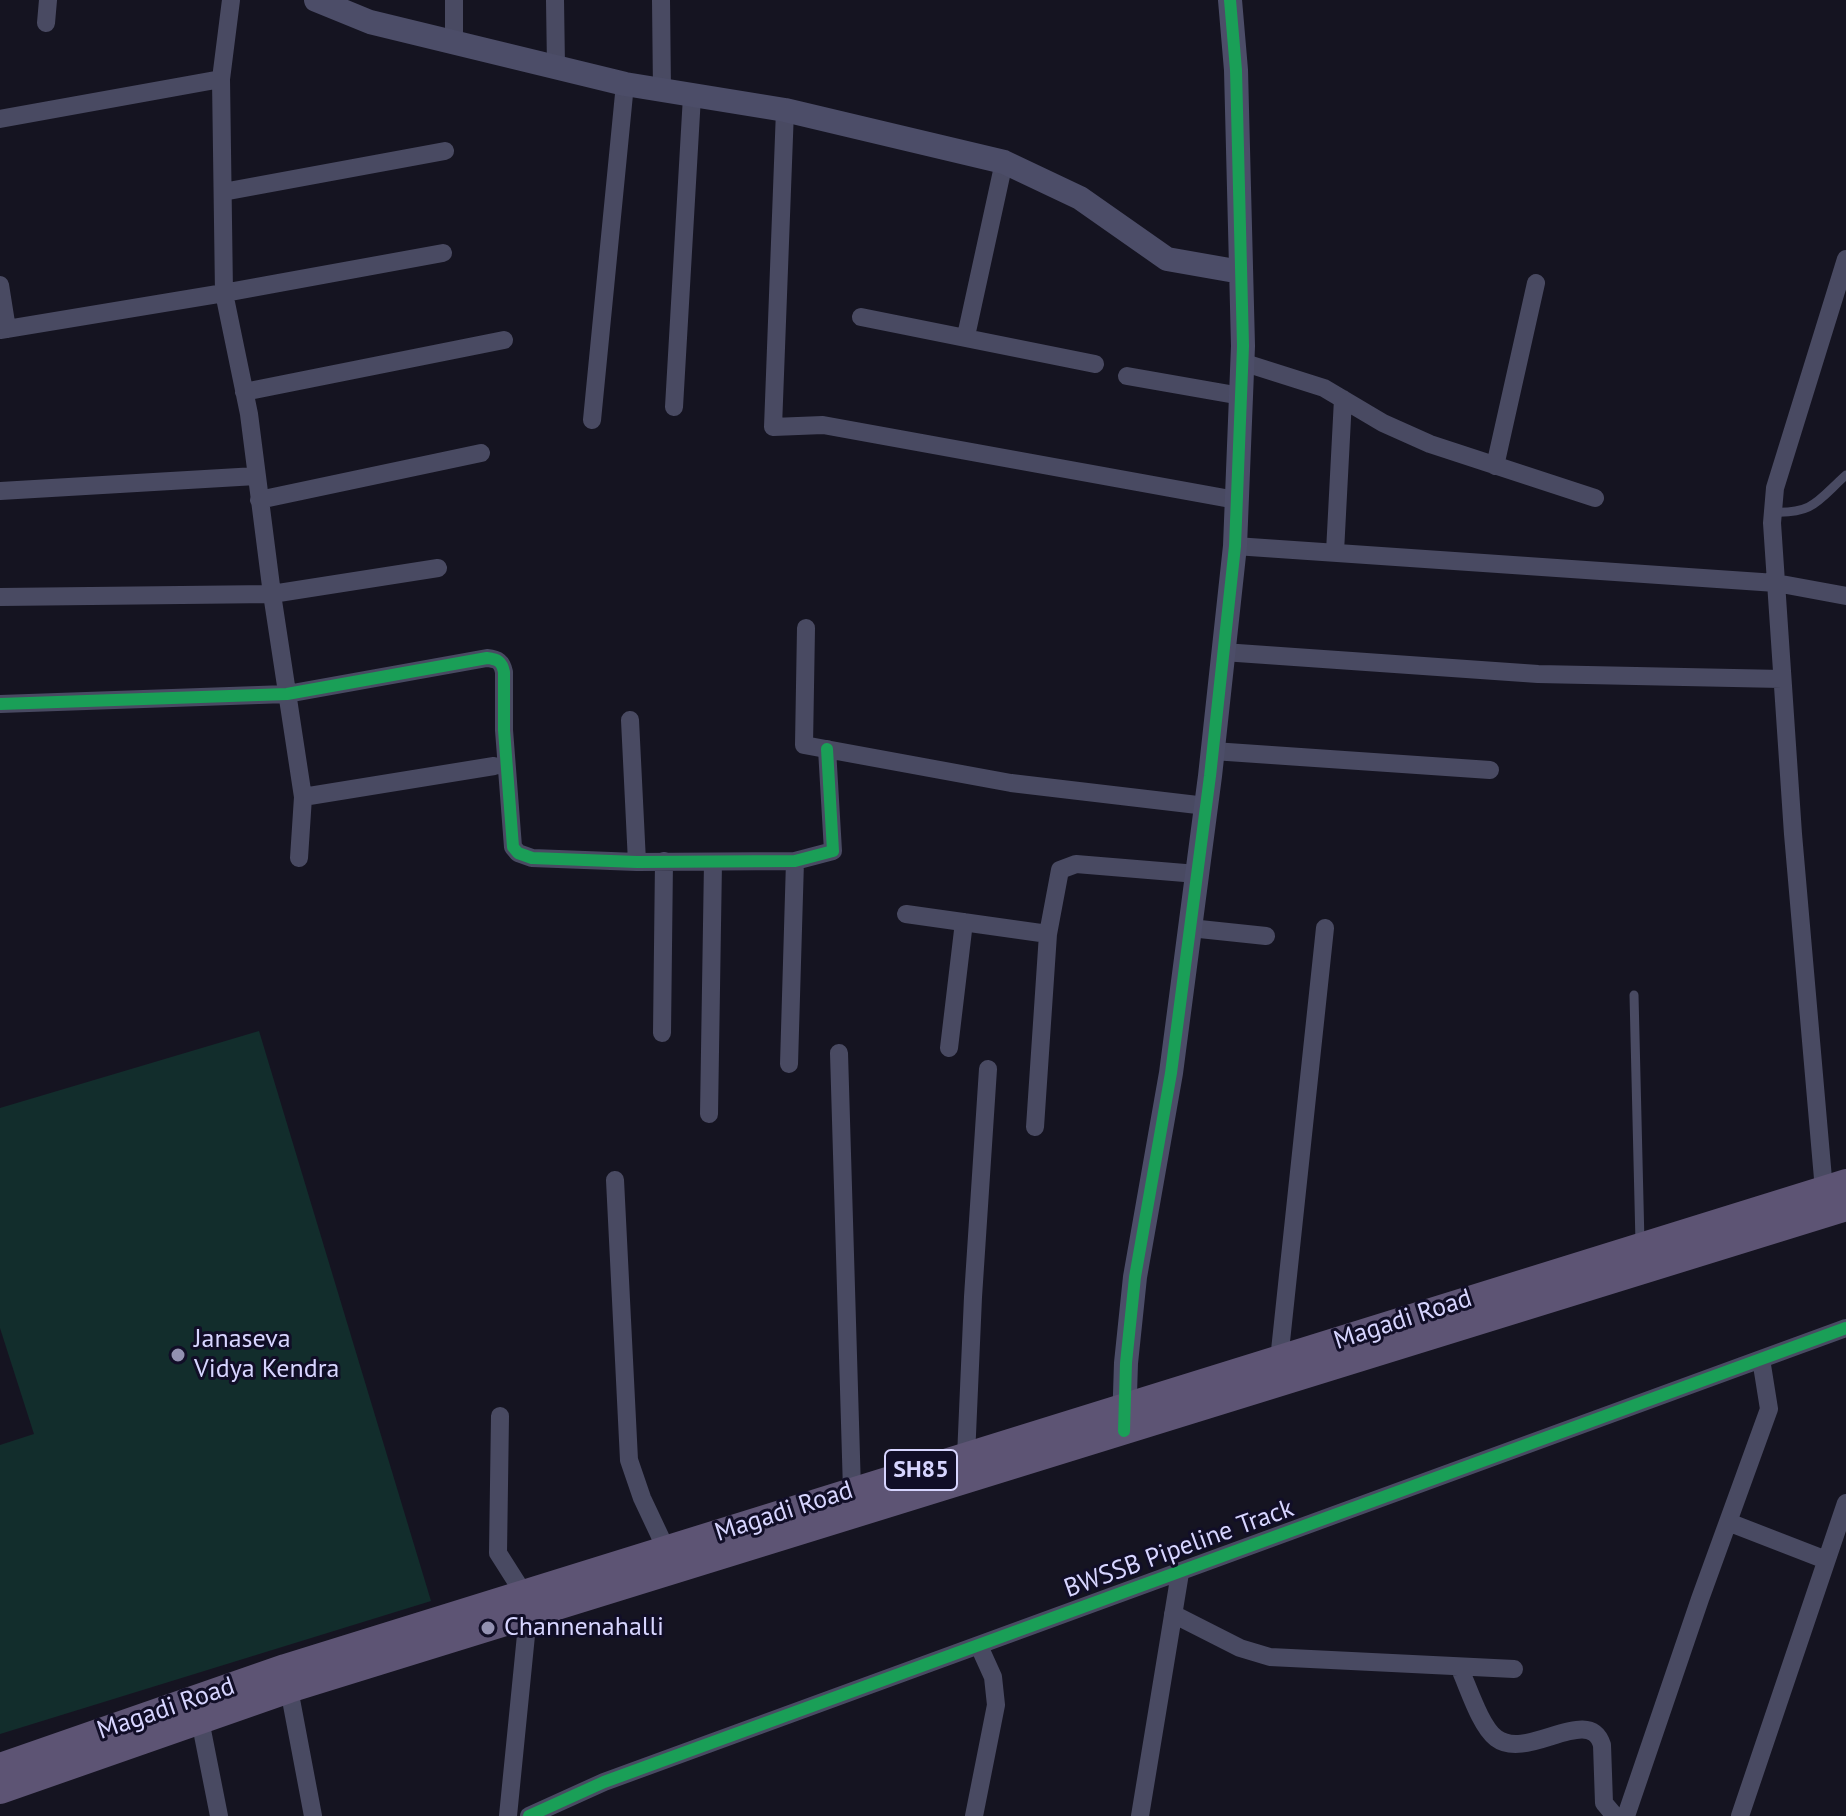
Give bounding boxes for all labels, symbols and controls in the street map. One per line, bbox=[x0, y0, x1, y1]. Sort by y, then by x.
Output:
street label: Magadi Road bbox=[1330, 1283, 1476, 1357]
place label: Janaseva Vidya Kendra bbox=[194, 1324, 339, 1386]
marker: Janaseva Vidya Kendra bbox=[169, 1346, 187, 1364]
road number: SH85 bbox=[885, 1450, 957, 1490]
street label: Magadi Road bbox=[711, 1475, 857, 1549]
street label: BWSSB Pipeline Track bbox=[1060, 1493, 1298, 1605]
place label: Channenahalli bbox=[504, 1612, 664, 1644]
marker: Channenahalli bbox=[479, 1619, 497, 1637]
street label: Magadi Road bbox=[93, 1671, 239, 1747]

